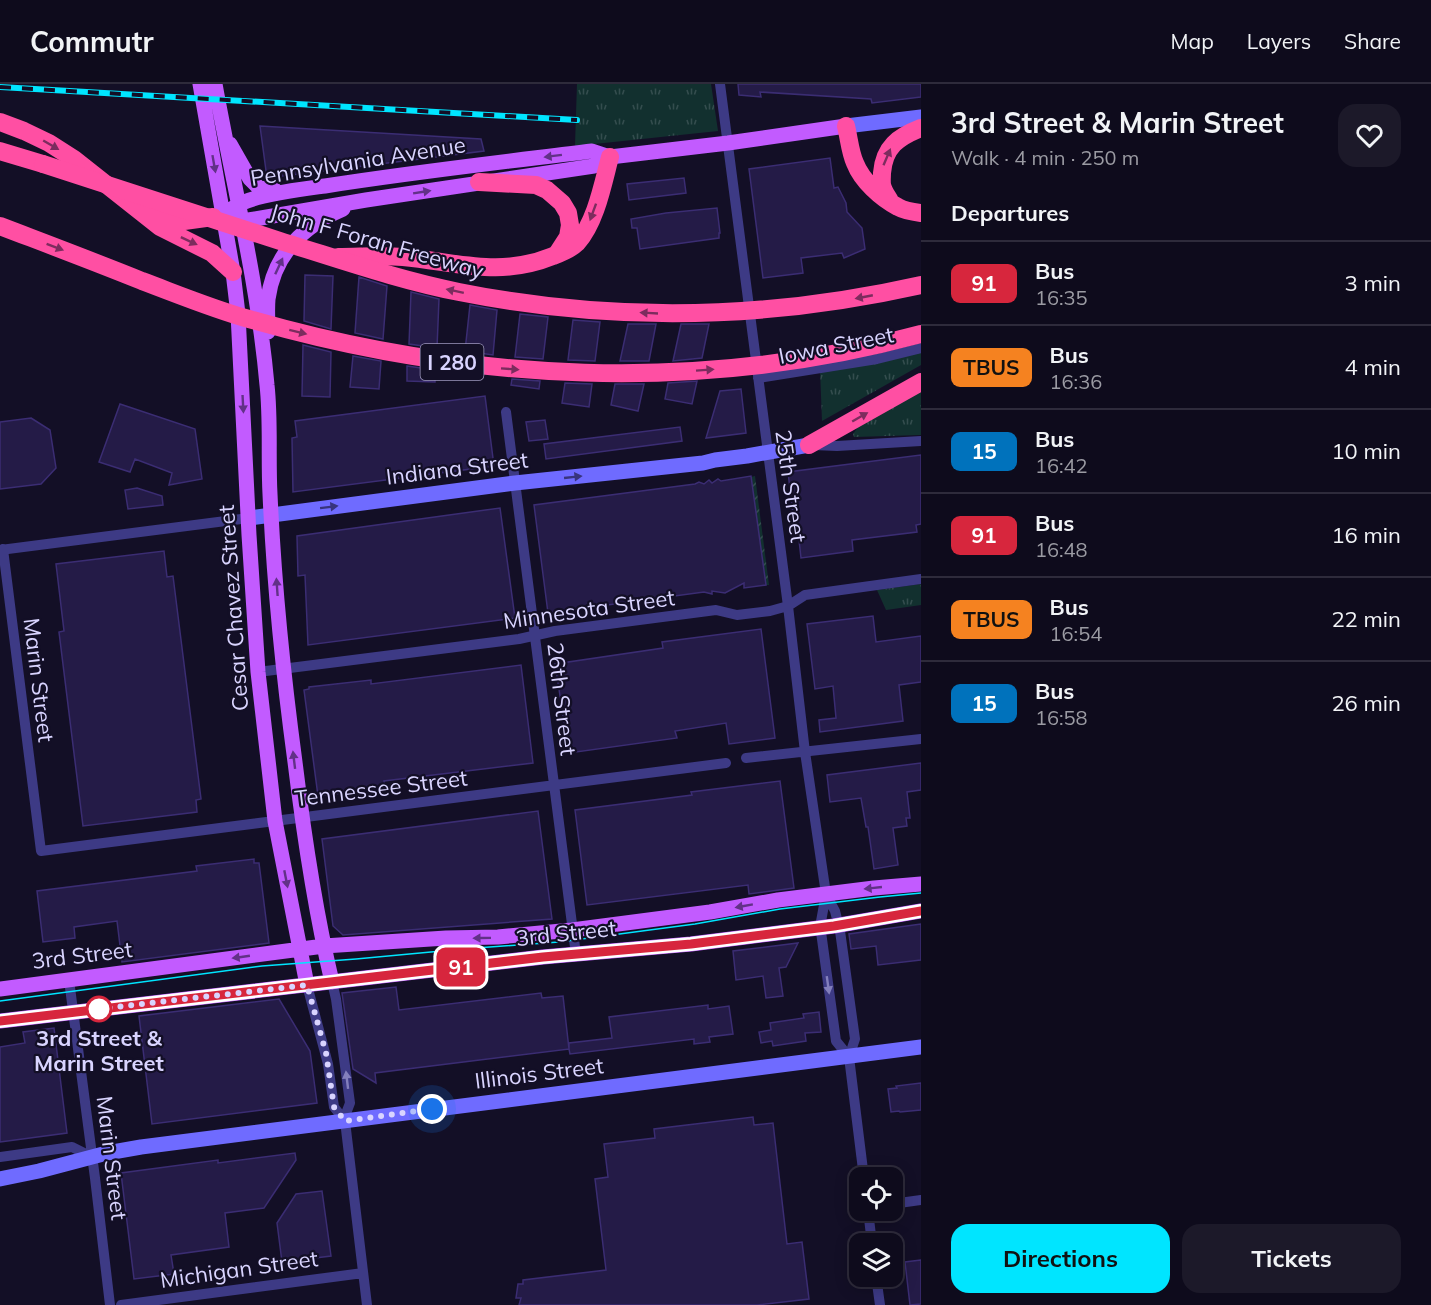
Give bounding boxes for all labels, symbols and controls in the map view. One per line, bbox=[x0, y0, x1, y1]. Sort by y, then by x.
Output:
text: Commutr bbox=[30, 24, 153, 59]
text: Map bbox=[1171, 28, 1214, 54]
text: Layers bbox=[1247, 28, 1311, 54]
text: Share bbox=[1344, 28, 1401, 54]
button: heart bbox=[1338, 104, 1401, 167]
text: 3rd Street & Marin Street bbox=[951, 105, 1284, 140]
street label: Pennsylvania Avenue bbox=[248, 130, 468, 192]
one-way arrow bbox=[43, 140, 59, 151]
text: Walk · 4 min · 250 m bbox=[951, 145, 1139, 170]
one-way arrow bbox=[882, 147, 892, 165]
one-way arrow bbox=[543, 152, 562, 161]
one-way arrow bbox=[210, 155, 219, 174]
one-way arrow bbox=[413, 187, 432, 196]
street label: John F Foran Freeway bbox=[267, 197, 487, 285]
text: Departures bbox=[951, 199, 1069, 227]
one-way arrow bbox=[588, 203, 598, 221]
one-way arrow bbox=[181, 237, 198, 246]
one-way arrow bbox=[46, 242, 64, 252]
text: Bus bbox=[1035, 257, 1074, 285]
one-way arrow bbox=[274, 258, 283, 275]
text: 3 min bbox=[1345, 269, 1401, 297]
text: 91 bbox=[971, 270, 997, 296]
text: 16:35 bbox=[1035, 285, 1088, 310]
one-way arrow bbox=[446, 286, 465, 295]
one-way arrow bbox=[854, 293, 873, 302]
one-way arrow bbox=[639, 309, 658, 318]
street label: Iowa Street bbox=[776, 320, 896, 370]
one-way arrow bbox=[289, 328, 307, 338]
text: Bus bbox=[1050, 341, 1089, 369]
road number: I 280 bbox=[420, 344, 484, 380]
text: 4 min bbox=[1345, 353, 1401, 381]
text: TBUS bbox=[963, 354, 1020, 380]
one-way arrow bbox=[501, 364, 520, 374]
one-way arrow bbox=[696, 365, 715, 375]
text: 16:36 bbox=[1050, 369, 1102, 394]
one-way arrow bbox=[238, 395, 247, 414]
one-way arrow bbox=[852, 412, 869, 422]
text: Bus bbox=[1035, 425, 1074, 453]
street label: 25th Street bbox=[769, 428, 813, 544]
text: 10 min bbox=[1331, 437, 1401, 465]
text: 15 bbox=[971, 438, 997, 464]
street label: Indiana Street bbox=[384, 445, 530, 491]
text: 16:42 bbox=[1035, 453, 1088, 478]
one-way arrow bbox=[564, 472, 583, 482]
one-way arrow bbox=[320, 502, 339, 512]
street label: Cesar Chavez Street bbox=[212, 504, 254, 712]
text: Bus bbox=[1035, 509, 1074, 537]
text: 16 min bbox=[1331, 521, 1401, 549]
text: 91 bbox=[971, 522, 997, 548]
text: 16:48 bbox=[1035, 537, 1088, 562]
one-way arrow bbox=[272, 577, 281, 596]
street label: Minnesota Street bbox=[502, 583, 677, 635]
text: Bus bbox=[1050, 593, 1089, 621]
text: 22 min bbox=[1331, 605, 1401, 633]
text: TBUS bbox=[963, 606, 1020, 632]
street label: Marin Street bbox=[18, 616, 61, 744]
text: 16:54 bbox=[1050, 621, 1102, 646]
street label: 26th Street bbox=[541, 641, 583, 757]
text: Bus bbox=[1035, 677, 1074, 705]
text: 26 min bbox=[1331, 689, 1401, 717]
text: 15 bbox=[971, 690, 997, 716]
text: 16:58 bbox=[1035, 705, 1088, 730]
one-way arrow bbox=[290, 750, 299, 769]
street label: Tennessee Street bbox=[293, 763, 469, 812]
one-way arrow bbox=[282, 869, 291, 888]
one-way arrow bbox=[864, 883, 883, 893]
one-way arrow bbox=[735, 902, 754, 911]
street label: 3rd Street bbox=[514, 914, 618, 952]
one-way arrow bbox=[473, 933, 492, 943]
street label: 3rd Street bbox=[30, 935, 134, 975]
line badge: 91 bbox=[434, 948, 488, 986]
one-way arrow bbox=[232, 952, 251, 962]
text: 91 bbox=[448, 954, 474, 980]
one-way arrow bbox=[824, 976, 833, 995]
marker: 3rd Street & Marin Street bbox=[86, 996, 112, 1022]
place label: 3rd Street & Marin Street bbox=[34, 1024, 164, 1077]
street label: Illinois Street bbox=[473, 1051, 605, 1095]
one-way arrow bbox=[342, 1071, 351, 1090]
street label: Marin Street bbox=[91, 1094, 134, 1222]
your location bbox=[417, 1094, 447, 1124]
map controls bbox=[849, 1167, 903, 1287]
button: locate bbox=[849, 1167, 903, 1221]
button: Directions bbox=[951, 1224, 1170, 1293]
button: Tickets bbox=[1182, 1224, 1401, 1293]
button: layers bbox=[849, 1233, 903, 1287]
street label: Michigan Street bbox=[158, 1244, 320, 1294]

